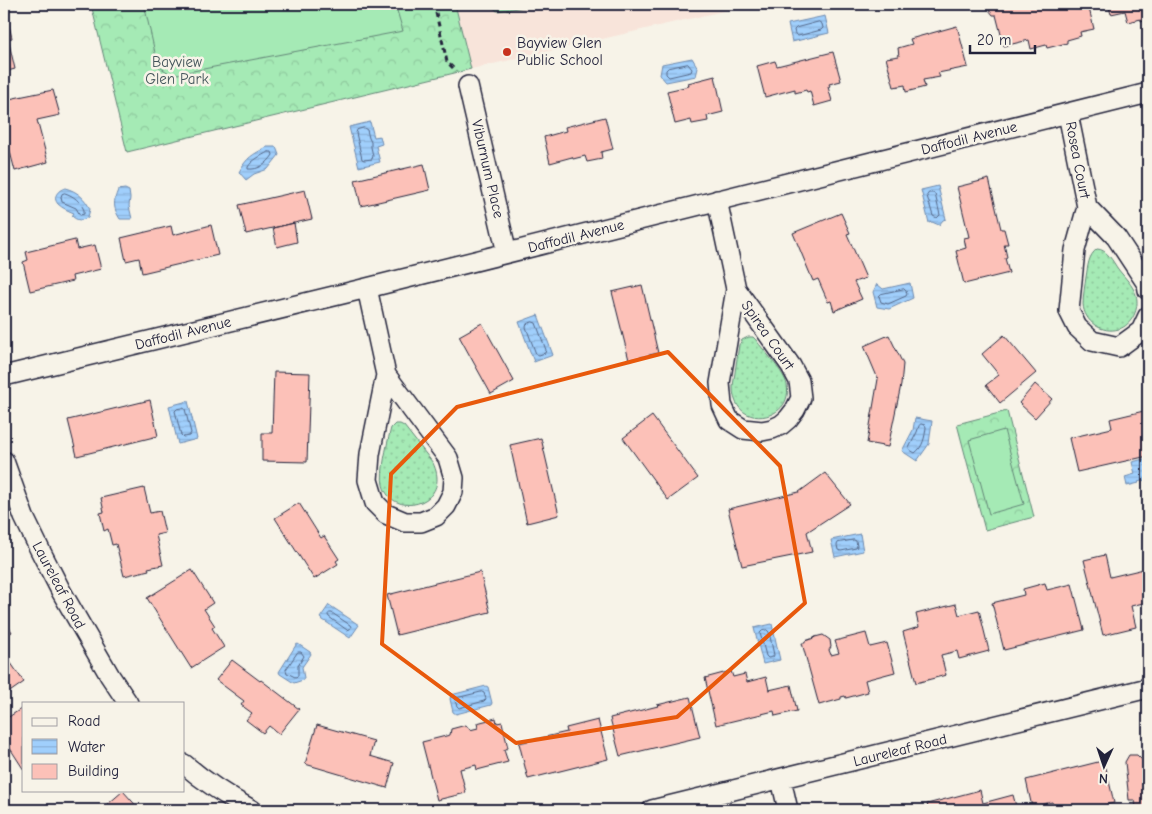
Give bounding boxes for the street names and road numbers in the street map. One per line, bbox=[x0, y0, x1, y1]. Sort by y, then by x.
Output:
street label: Daffodil Avenue bbox=[919, 117, 1019, 159]
street label: Viburnum Place bbox=[468, 118, 508, 221]
street label: Rosea Court bbox=[1062, 120, 1094, 201]
street label: Daffodil Avenue bbox=[526, 215, 626, 257]
street label: Spirea Court bbox=[738, 297, 799, 374]
street label: Daffodil Avenue bbox=[133, 312, 233, 354]
street label: Laureleaf Road bbox=[29, 538, 89, 632]
street label: Laureleaf Road bbox=[851, 730, 949, 770]

